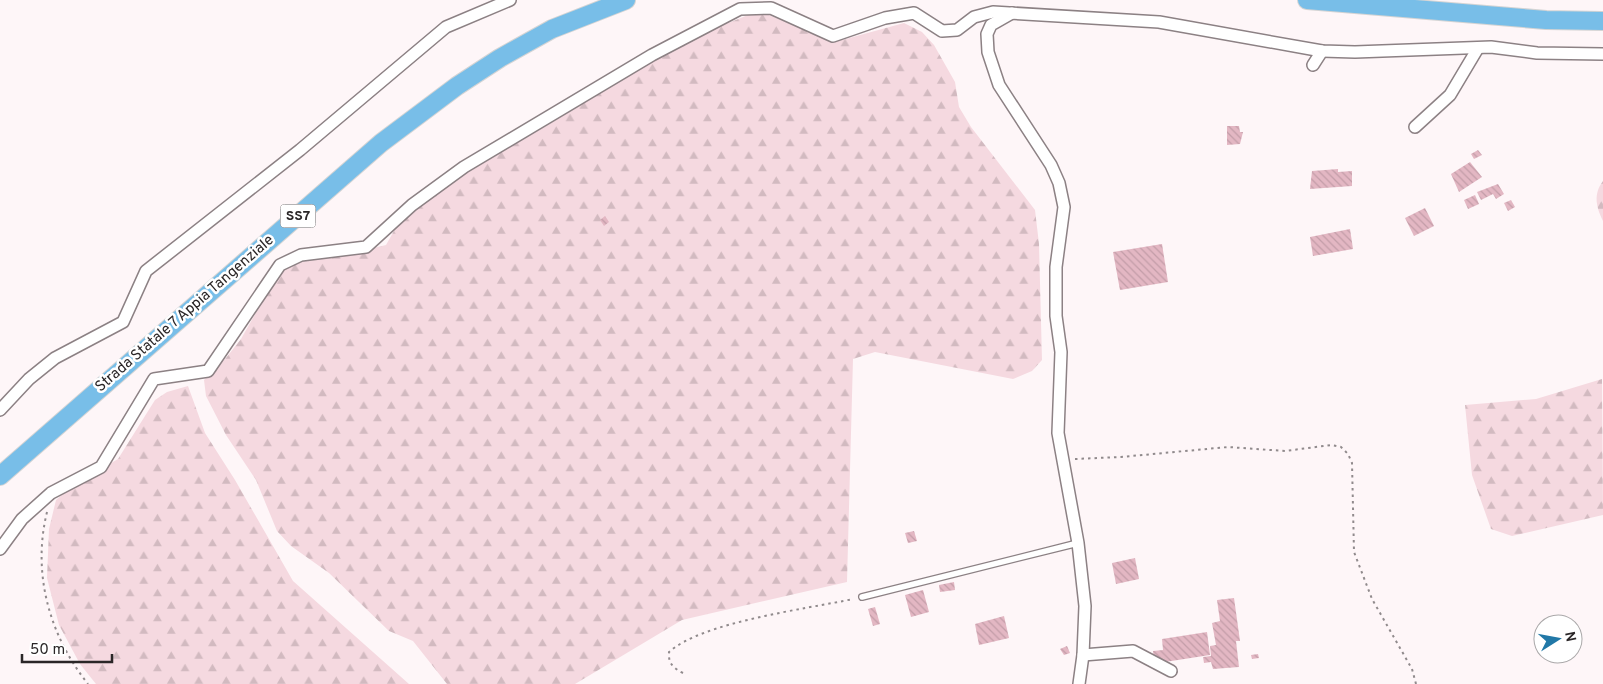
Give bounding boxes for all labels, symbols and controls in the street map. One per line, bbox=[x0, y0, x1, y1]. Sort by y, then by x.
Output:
road number: SS7 bbox=[280, 205, 316, 228]
street label: Strada Statale 7 Appia Tangenziale bbox=[92, 231, 278, 397]
north arrow bbox=[1533, 614, 1583, 664]
text: N bbox=[1560, 630, 1579, 643]
scale bar bbox=[22, 632, 112, 664]
text: 50 m bbox=[30, 641, 65, 660]

